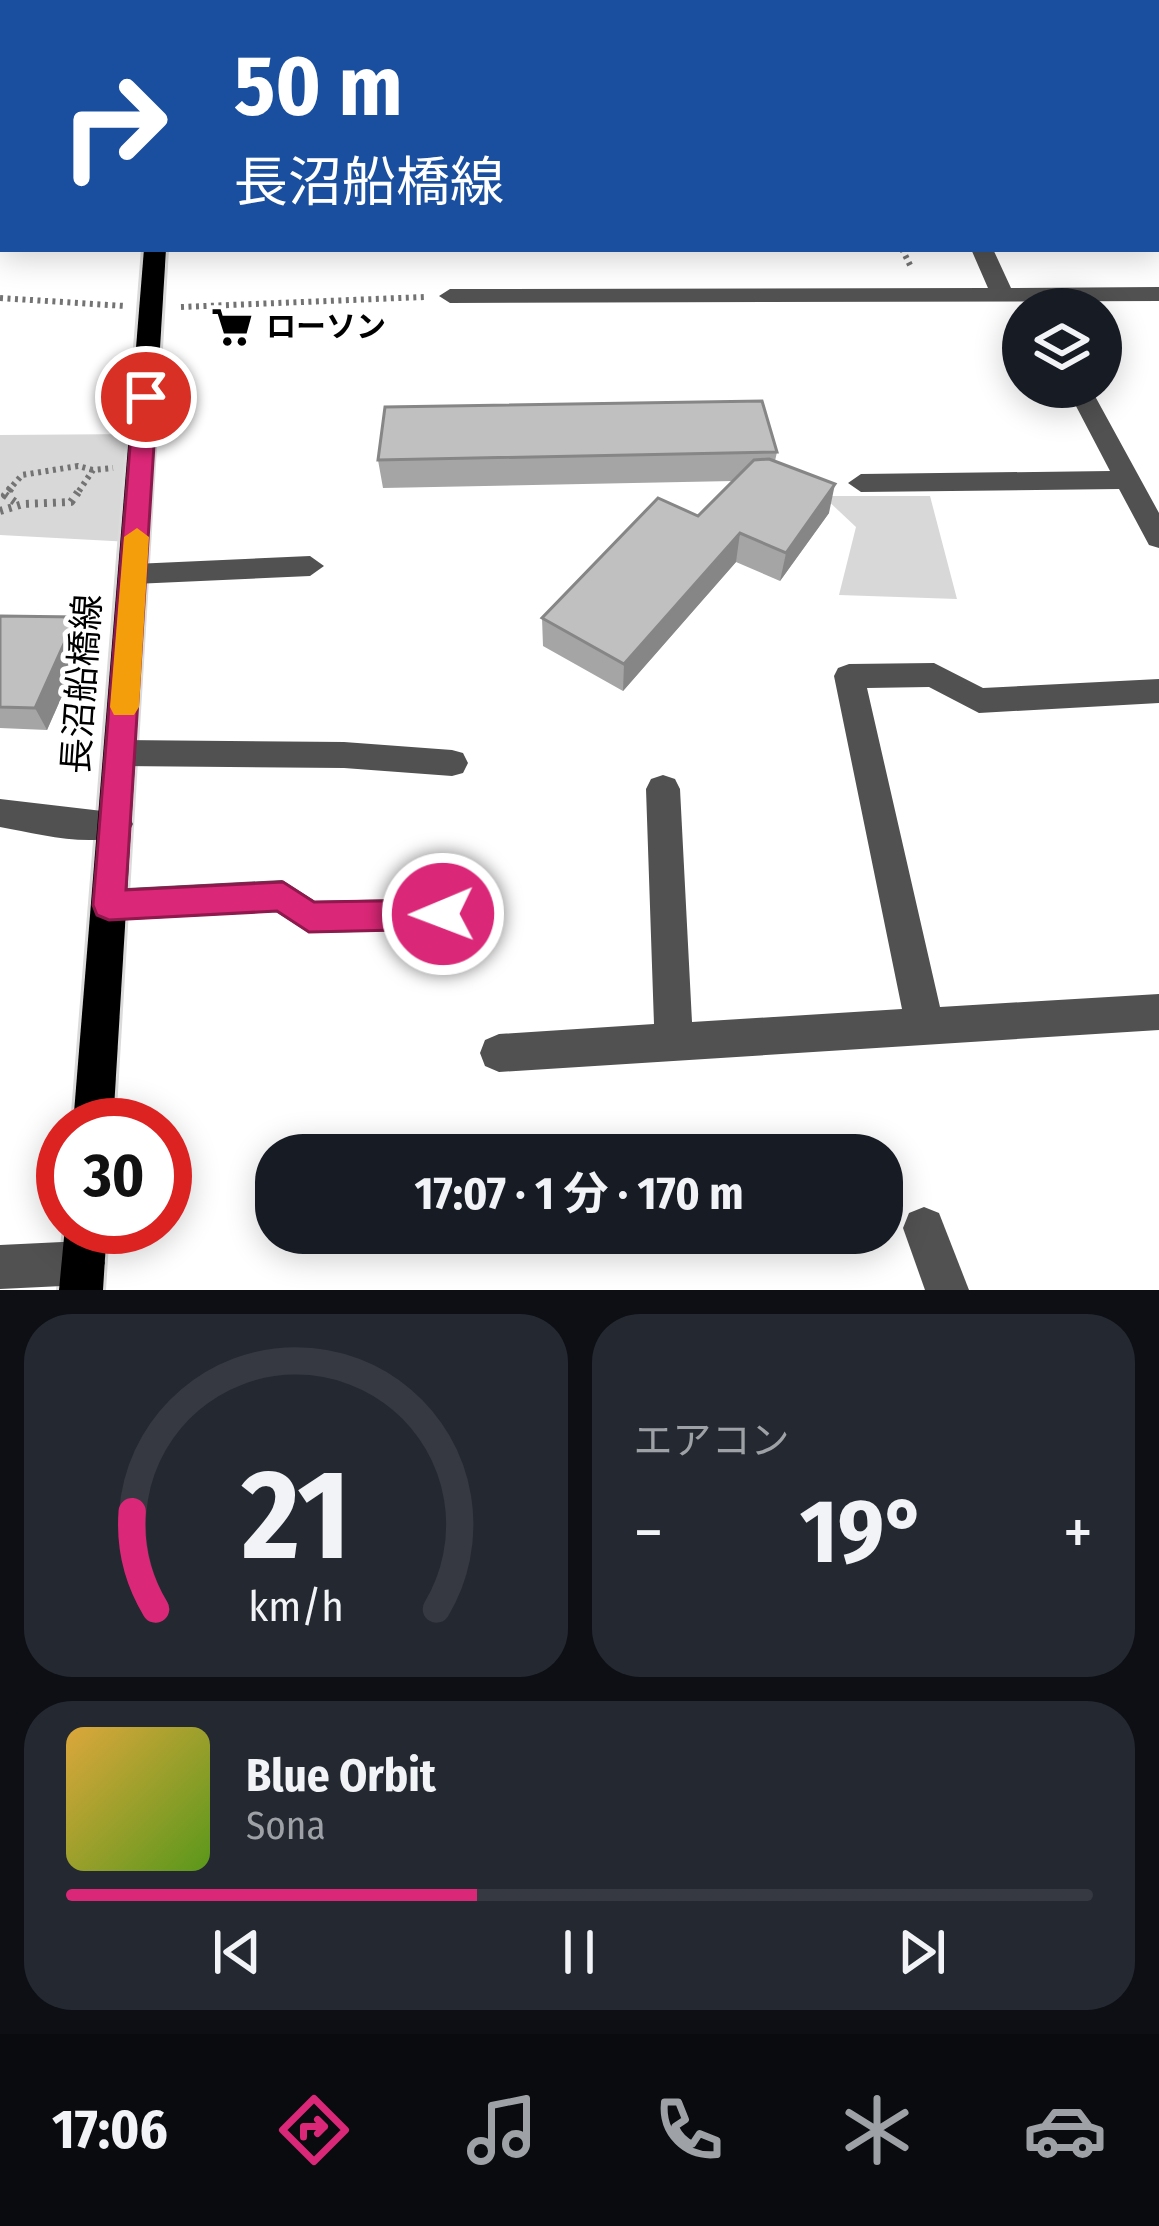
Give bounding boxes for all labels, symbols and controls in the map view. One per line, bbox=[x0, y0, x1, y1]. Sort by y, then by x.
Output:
text: 50 m bbox=[234, 36, 403, 137]
icon: right bbox=[36, 48, 192, 204]
text: 長沼船橋線 bbox=[234, 151, 504, 215]
map controls bbox=[1002, 288, 1122, 408]
button: layers bbox=[1002, 288, 1122, 408]
supermarket icon: ローソン bbox=[209, 304, 255, 350]
place label: ローソン bbox=[266, 309, 386, 345]
pin bbox=[95, 346, 197, 448]
icon: arrive bbox=[113, 364, 179, 430]
street label: 長沼船橋線 bbox=[54, 593, 110, 775]
position arrow bbox=[380, 851, 506, 977]
speed limit sign: 30 bbox=[36, 1098, 192, 1254]
text: 17:07 · 1 分 · 170 m bbox=[415, 1167, 743, 1221]
text: エアコン bbox=[634, 1418, 790, 1464]
text: 21 bbox=[241, 1441, 350, 1591]
text: 19° bbox=[800, 1478, 926, 1586]
text: − bbox=[634, 1493, 663, 1572]
text: + bbox=[1063, 1493, 1093, 1572]
text: km/h bbox=[248, 1580, 344, 1631]
text: Blue Orbit bbox=[246, 1749, 436, 1803]
text: Sona bbox=[246, 1803, 326, 1849]
icon: previous bbox=[204, 1919, 270, 1985]
icon: pause bbox=[546, 1919, 612, 1985]
icon: next bbox=[889, 1919, 955, 1985]
icon: directions bbox=[272, 2088, 356, 2172]
icon: music bbox=[460, 2088, 544, 2172]
icon: phone bbox=[647, 2088, 731, 2172]
icon: climate bbox=[835, 2088, 919, 2172]
icon: car bbox=[1023, 2088, 1107, 2172]
text: 17:06 bbox=[52, 2098, 168, 2162]

